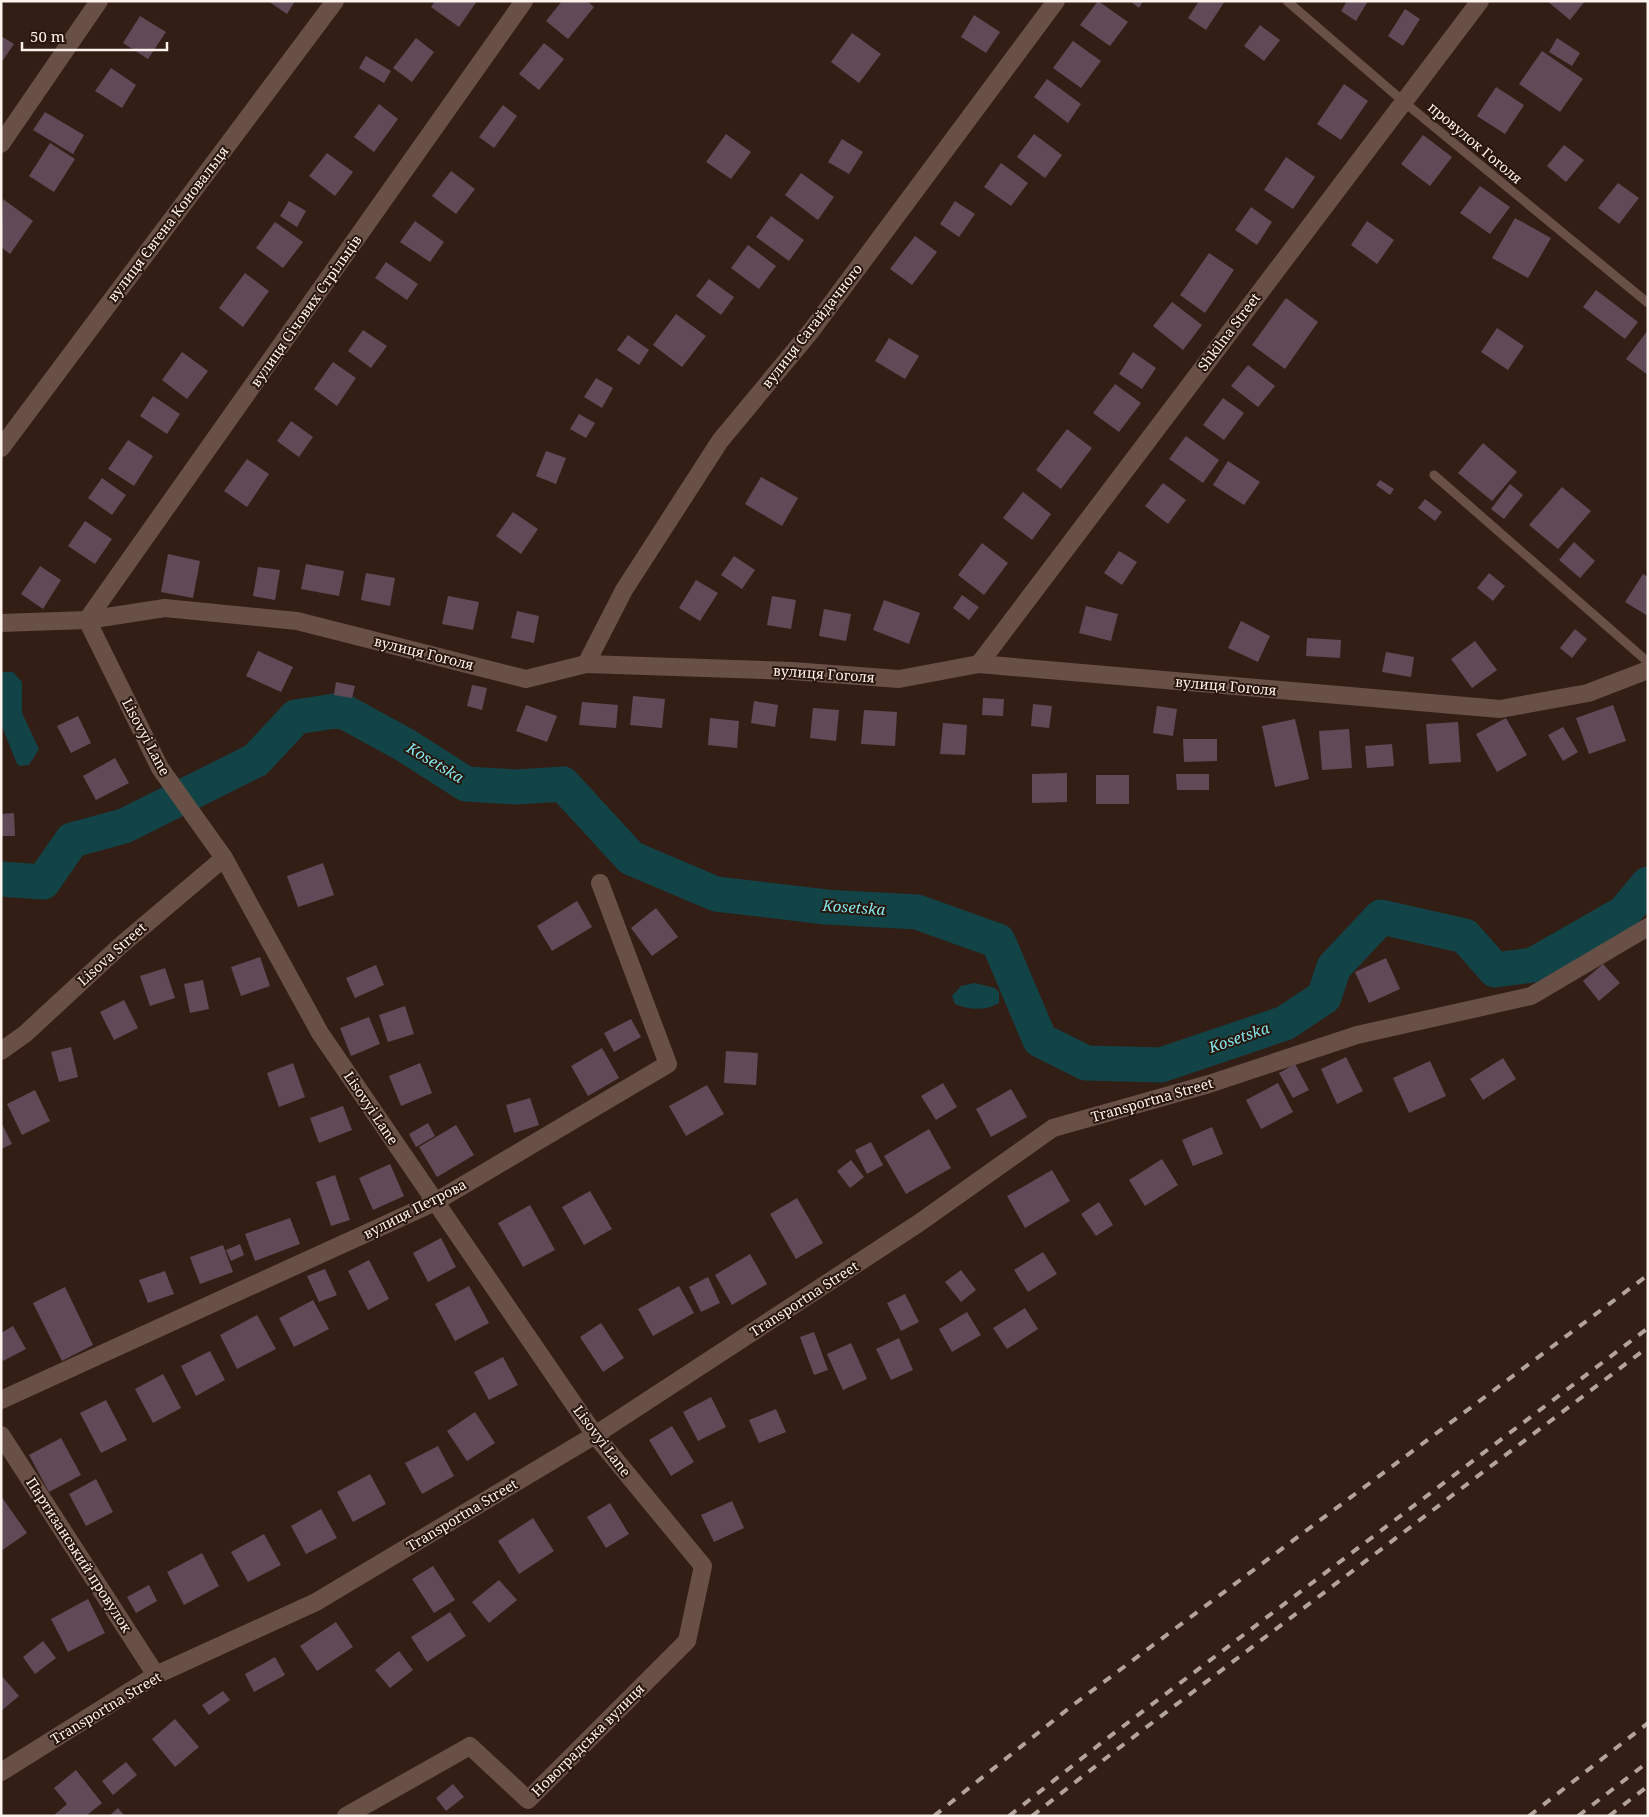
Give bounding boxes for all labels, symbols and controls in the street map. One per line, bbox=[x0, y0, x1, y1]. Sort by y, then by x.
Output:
scale bar bbox=[22, 20, 168, 52]
text: 50 m bbox=[30, 26, 65, 46]
street label: провулок Гоголя bbox=[1424, 97, 1527, 188]
street label: вулиця Євгена Коновальця bbox=[103, 142, 233, 306]
street label: вулиця Січових Стрільців bbox=[246, 231, 366, 391]
street label: вулиця Сагайдачного bbox=[757, 260, 866, 392]
street label: Shkilna Street bbox=[1193, 289, 1264, 375]
street label: вулиця Гоголя bbox=[372, 631, 476, 674]
street label: вулиця Гоголя bbox=[773, 660, 876, 687]
street label: вулиця Гоголя bbox=[1174, 672, 1278, 699]
street label: Lisovyi Lane bbox=[118, 695, 175, 779]
water label: Kosetska bbox=[403, 737, 468, 787]
water label: Kosetska bbox=[821, 895, 886, 919]
street label: Lisova Street bbox=[73, 918, 150, 990]
water label: Kosetska bbox=[1205, 1017, 1272, 1057]
street label: Lisovyi Lane bbox=[340, 1067, 403, 1148]
street label: Transportna Street bbox=[1089, 1073, 1215, 1126]
street label: вулиця Петрова bbox=[360, 1174, 470, 1243]
street label: Transportna Street bbox=[746, 1256, 862, 1341]
street label: Lisovyi Lane bbox=[569, 1401, 636, 1480]
street label: Партизанський провулок bbox=[22, 1474, 137, 1636]
street label: Transportna Street bbox=[403, 1474, 521, 1555]
street label: Transportna Street bbox=[47, 1667, 165, 1748]
street label: Новоградська вулиця bbox=[527, 1679, 648, 1800]

